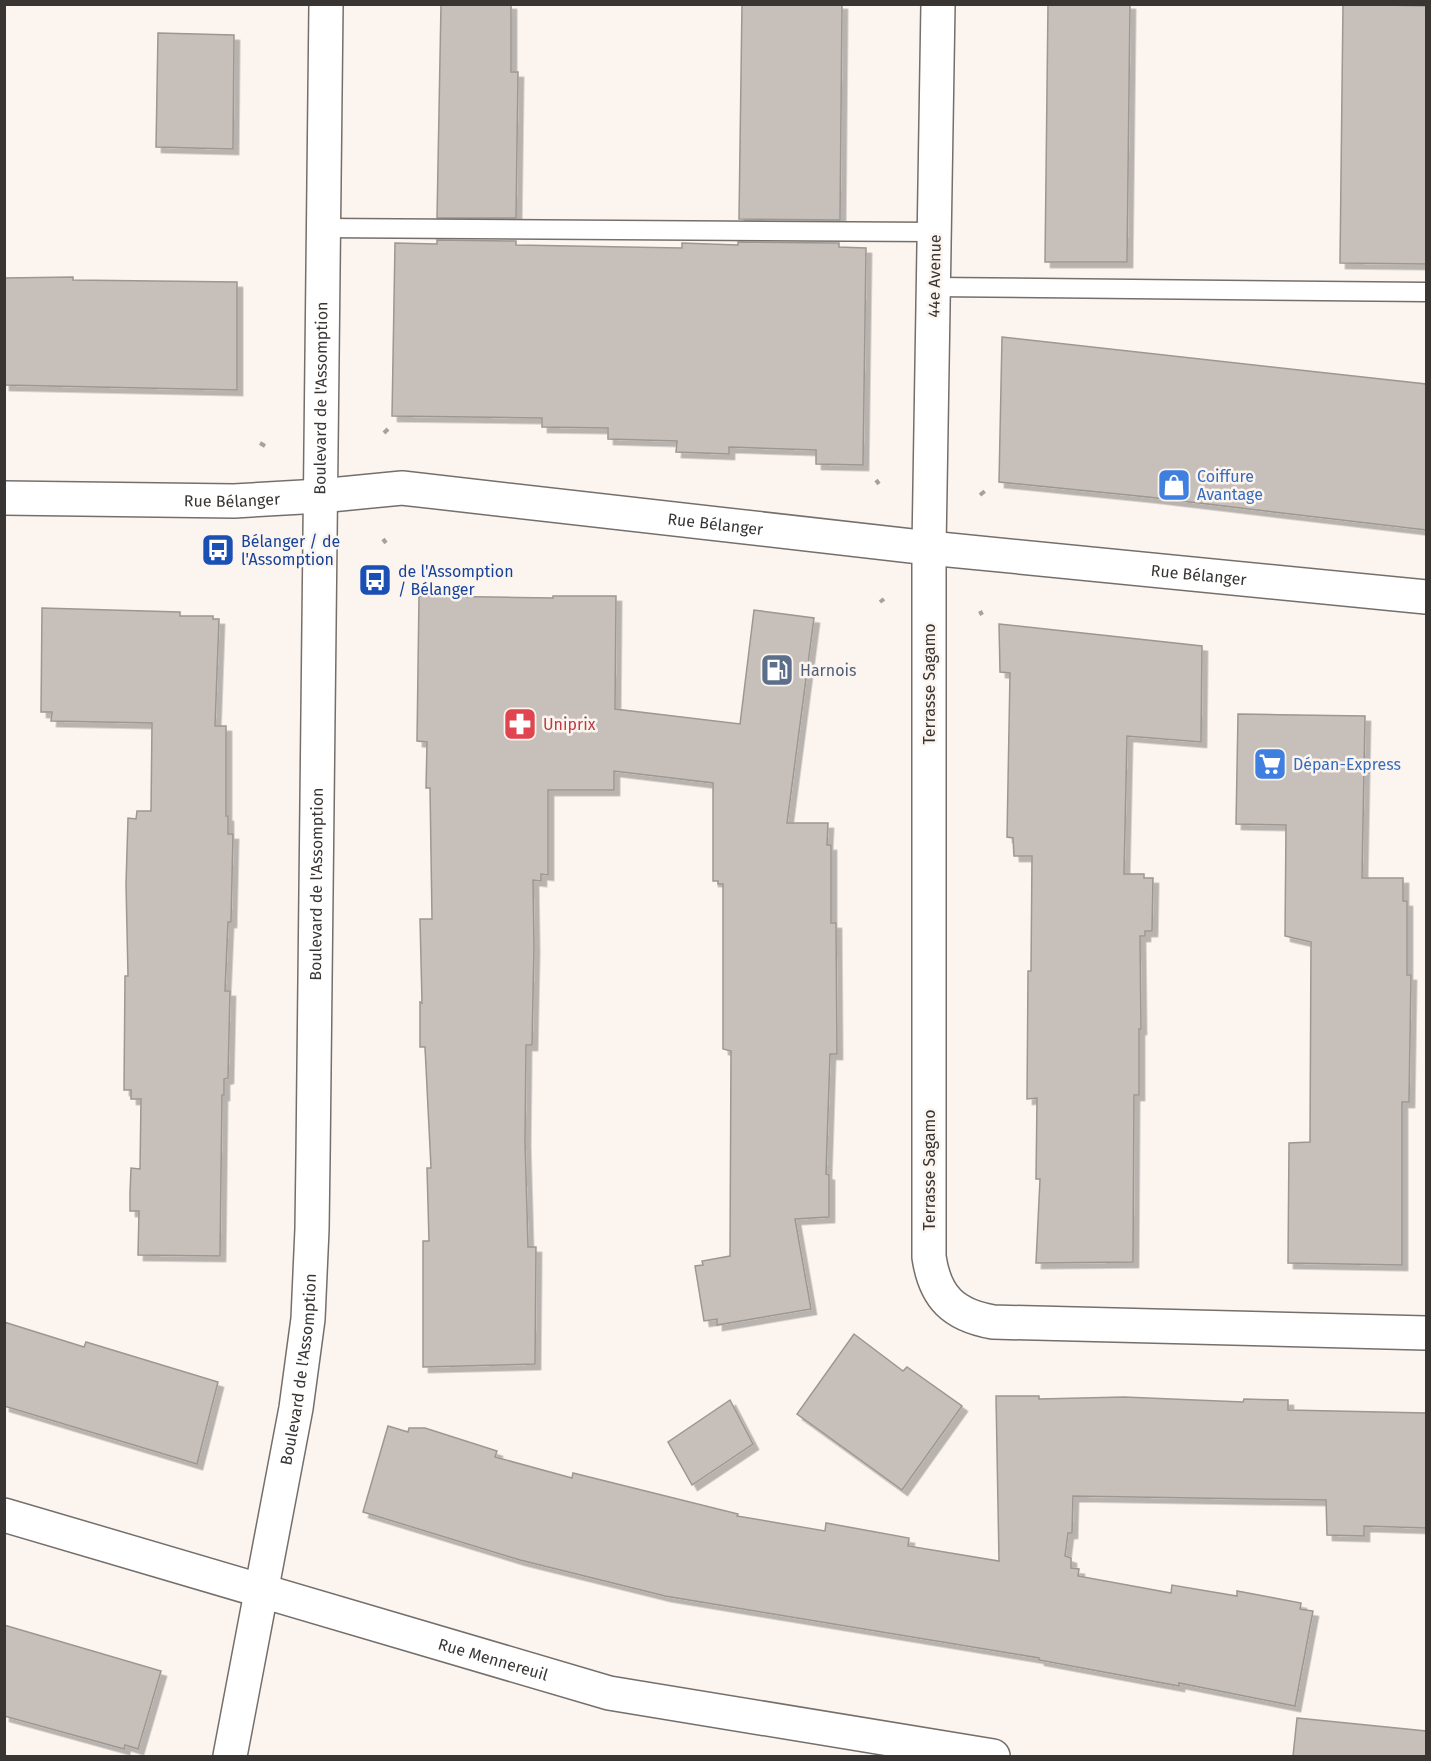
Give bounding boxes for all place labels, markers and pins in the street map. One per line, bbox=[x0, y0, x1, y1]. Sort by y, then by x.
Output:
shop icon: Coiffure Avantage bbox=[1156, 467, 1192, 503]
place label: Coiffure Avantage bbox=[1197, 467, 1263, 504]
bus stop icon: Bélanger / de l'Assomption bbox=[200, 532, 236, 568]
place label: Bélanger / de l'Assomption bbox=[241, 532, 340, 569]
bus stop icon: de l'Assomption / Bélanger bbox=[357, 562, 393, 598]
place label: de l'Assomption / Bélanger bbox=[398, 562, 514, 599]
fuel station icon: Harnois bbox=[759, 652, 795, 688]
place label: Harnois bbox=[800, 661, 856, 680]
pharmacy icon: Uniprix bbox=[502, 706, 538, 742]
place label: Uniprix bbox=[543, 715, 596, 734]
supermarket icon: Dépan-Express bbox=[1252, 746, 1288, 782]
place label: Dépan-Express bbox=[1293, 755, 1401, 774]

